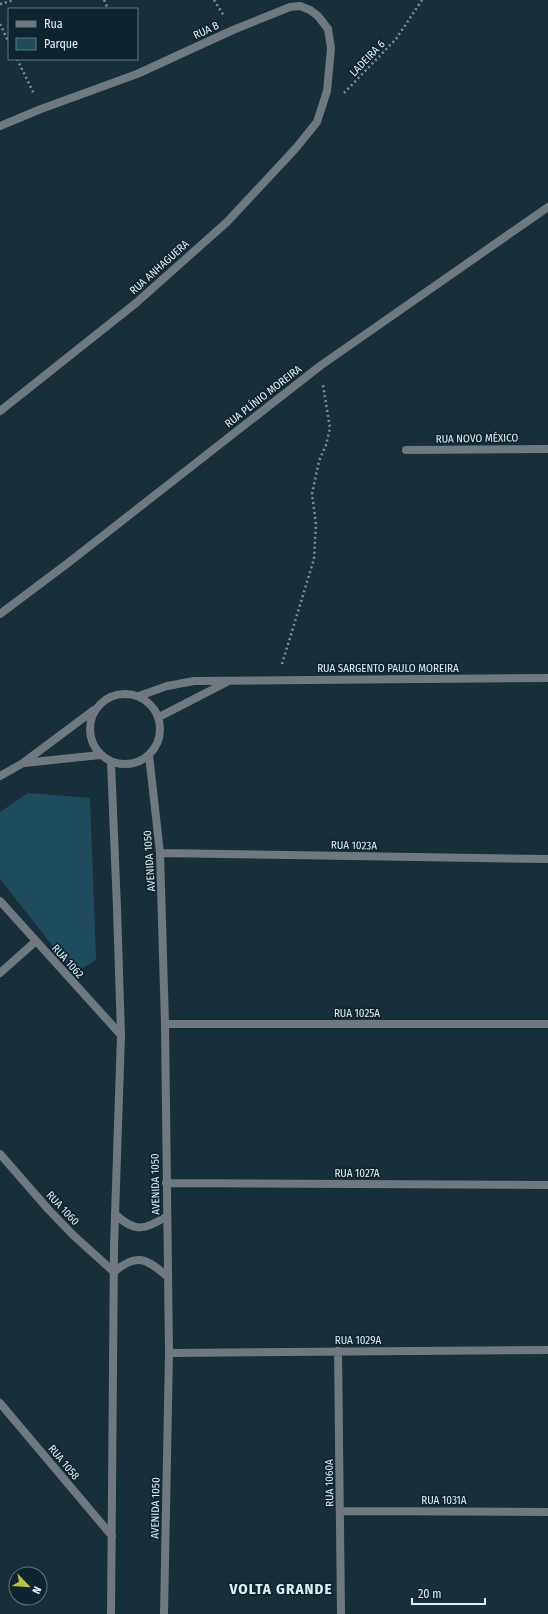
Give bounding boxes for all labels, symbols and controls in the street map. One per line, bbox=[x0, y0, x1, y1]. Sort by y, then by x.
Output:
legend bbox=[8, 8, 138, 60]
text: Rua bbox=[44, 17, 63, 31]
street label: RUA B bbox=[191, 19, 221, 42]
text: Parque bbox=[44, 37, 78, 51]
street label: LADEIRA 6 bbox=[347, 37, 388, 79]
street label: RUA ANHAGUERA bbox=[127, 237, 192, 297]
street label: RUA PLÍNIO MOREIRA bbox=[222, 362, 304, 430]
street label: RUA NOVO MÉXICO bbox=[436, 430, 519, 446]
street label: RUA SARGENTO PAULO MOREIRA bbox=[317, 662, 459, 675]
street label: AVENIDA 1050 bbox=[141, 830, 158, 892]
street label: RUA 1023A bbox=[331, 839, 377, 852]
street label: RUA 1062 bbox=[49, 942, 86, 981]
street label: RUA 1025A bbox=[334, 1007, 380, 1020]
street label: AVENIDA 1050 bbox=[148, 1153, 163, 1215]
street label: RUA 1027A bbox=[334, 1167, 380, 1180]
street label: RUA 1060 bbox=[44, 1189, 82, 1228]
street label: RUA 1029A bbox=[335, 1334, 381, 1347]
street label: RUA 1058 bbox=[45, 1442, 82, 1483]
street label: RUA 1060A bbox=[323, 1459, 336, 1507]
street label: AVENIDA 1050 bbox=[148, 1477, 163, 1539]
street label: RUA 1031A bbox=[421, 1494, 467, 1507]
north arrow bbox=[8, 1566, 48, 1606]
district label: VOLTA GRANDE bbox=[228, 1580, 333, 1598]
scale bar bbox=[412, 1580, 485, 1606]
text: N bbox=[29, 1584, 44, 1596]
text: 20 m bbox=[418, 1587, 442, 1601]

